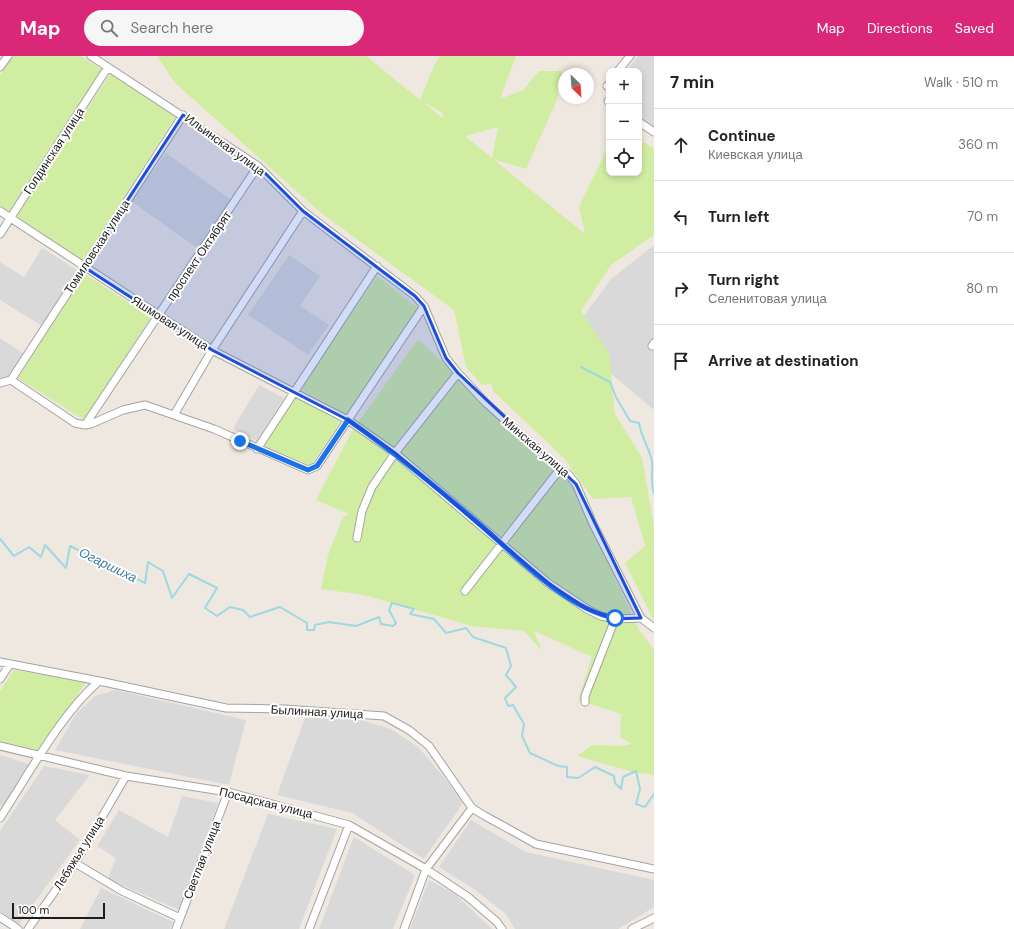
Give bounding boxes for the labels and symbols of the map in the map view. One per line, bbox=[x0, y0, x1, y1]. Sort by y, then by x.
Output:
north arrow bbox=[558, 68, 594, 104]
street label: Голдинская улица bbox=[20, 104, 88, 197]
street label: Ильинская улица bbox=[181, 110, 269, 180]
street label: Томиловская улица bbox=[61, 197, 134, 297]
street label: проспект Октябрят bbox=[163, 208, 235, 304]
street label: Яшмовая улица bbox=[128, 292, 212, 354]
street label: Минская улица bbox=[499, 413, 573, 481]
route end bbox=[231, 432, 249, 450]
water label: Огаршиха bbox=[76, 544, 140, 586]
route start bbox=[606, 609, 624, 627]
street label: Былинная улица bbox=[270, 702, 364, 722]
street label: Посадская улица bbox=[218, 784, 315, 822]
street label: Лебяжья улица bbox=[50, 813, 108, 893]
street label: Светлая улица bbox=[180, 818, 224, 902]
scale bar bbox=[12, 901, 105, 920]

